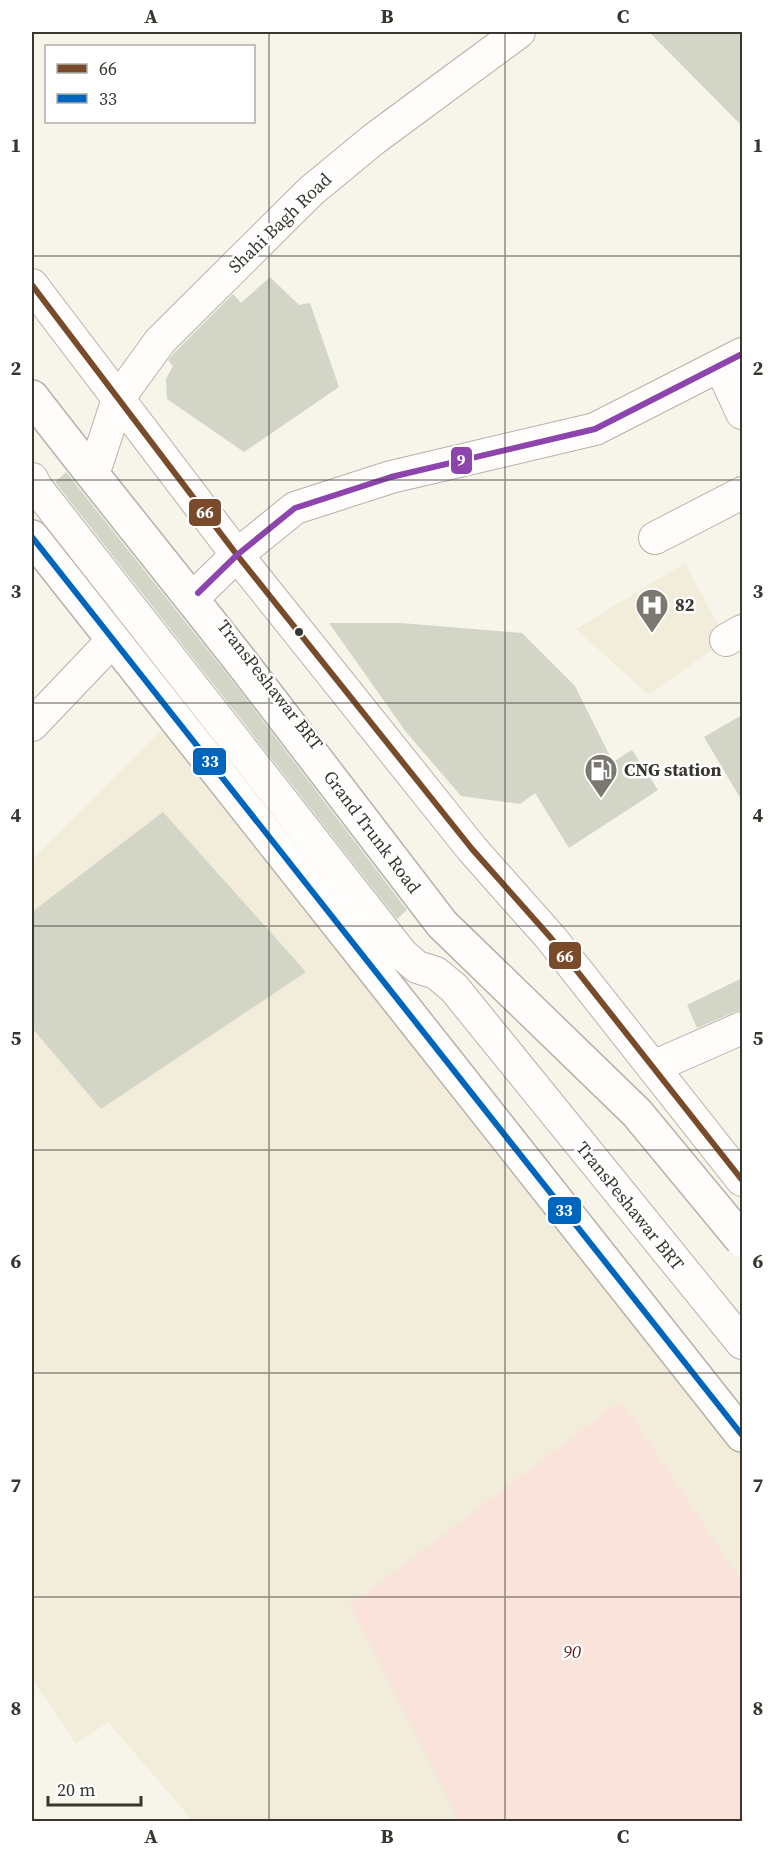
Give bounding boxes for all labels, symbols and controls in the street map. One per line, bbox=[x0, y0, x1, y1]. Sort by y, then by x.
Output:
text: A bbox=[144, 2, 158, 30]
text: B bbox=[380, 2, 394, 30]
text: C bbox=[617, 2, 629, 30]
legend bbox=[45, 45, 255, 123]
text: 66 bbox=[99, 56, 117, 81]
text: 33 bbox=[99, 86, 117, 111]
text: 1 bbox=[11, 131, 21, 159]
text: 1 bbox=[753, 131, 763, 159]
street label: Shahi Bagh Road bbox=[223, 167, 337, 278]
text: 2 bbox=[11, 354, 22, 382]
text: 2 bbox=[753, 354, 764, 382]
line badge: 9 bbox=[450, 446, 473, 475]
text: 9 bbox=[457, 449, 466, 471]
line badge: 66 bbox=[188, 498, 222, 527]
text: 66 bbox=[196, 501, 214, 523]
text: 3 bbox=[11, 577, 22, 605]
text: 3 bbox=[753, 577, 764, 605]
hospital icon: 82 bbox=[634, 587, 670, 634]
place label: 82 bbox=[675, 592, 695, 617]
street label: TransPeshawar BRT bbox=[212, 614, 329, 755]
unlabelled marker bbox=[293, 626, 305, 638]
line badge: 33 bbox=[192, 747, 227, 776]
text: 33 bbox=[201, 750, 219, 772]
fuel station icon: CNG station bbox=[583, 752, 619, 799]
place label: CNG station bbox=[624, 757, 722, 782]
street label: Grand Trunk Road bbox=[318, 765, 427, 898]
text: 4 bbox=[11, 801, 22, 829]
text: 4 bbox=[753, 801, 764, 829]
line badge: 66 bbox=[548, 941, 582, 970]
text: 66 bbox=[556, 945, 574, 967]
text: 5 bbox=[11, 1024, 22, 1052]
text: 5 bbox=[753, 1024, 764, 1052]
street label: TransPeshawar BRT bbox=[571, 1136, 690, 1275]
line badge: 33 bbox=[547, 1196, 582, 1225]
text: 33 bbox=[555, 1199, 573, 1221]
text: 6 bbox=[11, 1247, 22, 1275]
text: 6 bbox=[753, 1247, 764, 1275]
text: 7 bbox=[11, 1471, 22, 1499]
text: 7 bbox=[753, 1471, 764, 1499]
park label: 90 bbox=[563, 1639, 581, 1664]
text: 8 bbox=[11, 1694, 21, 1722]
text: 8 bbox=[753, 1694, 763, 1722]
scale bar bbox=[48, 1769, 141, 1807]
text: 20 m bbox=[57, 1777, 95, 1802]
text: A bbox=[144, 1822, 158, 1850]
text: B bbox=[380, 1822, 394, 1850]
text: C bbox=[617, 1822, 629, 1850]

